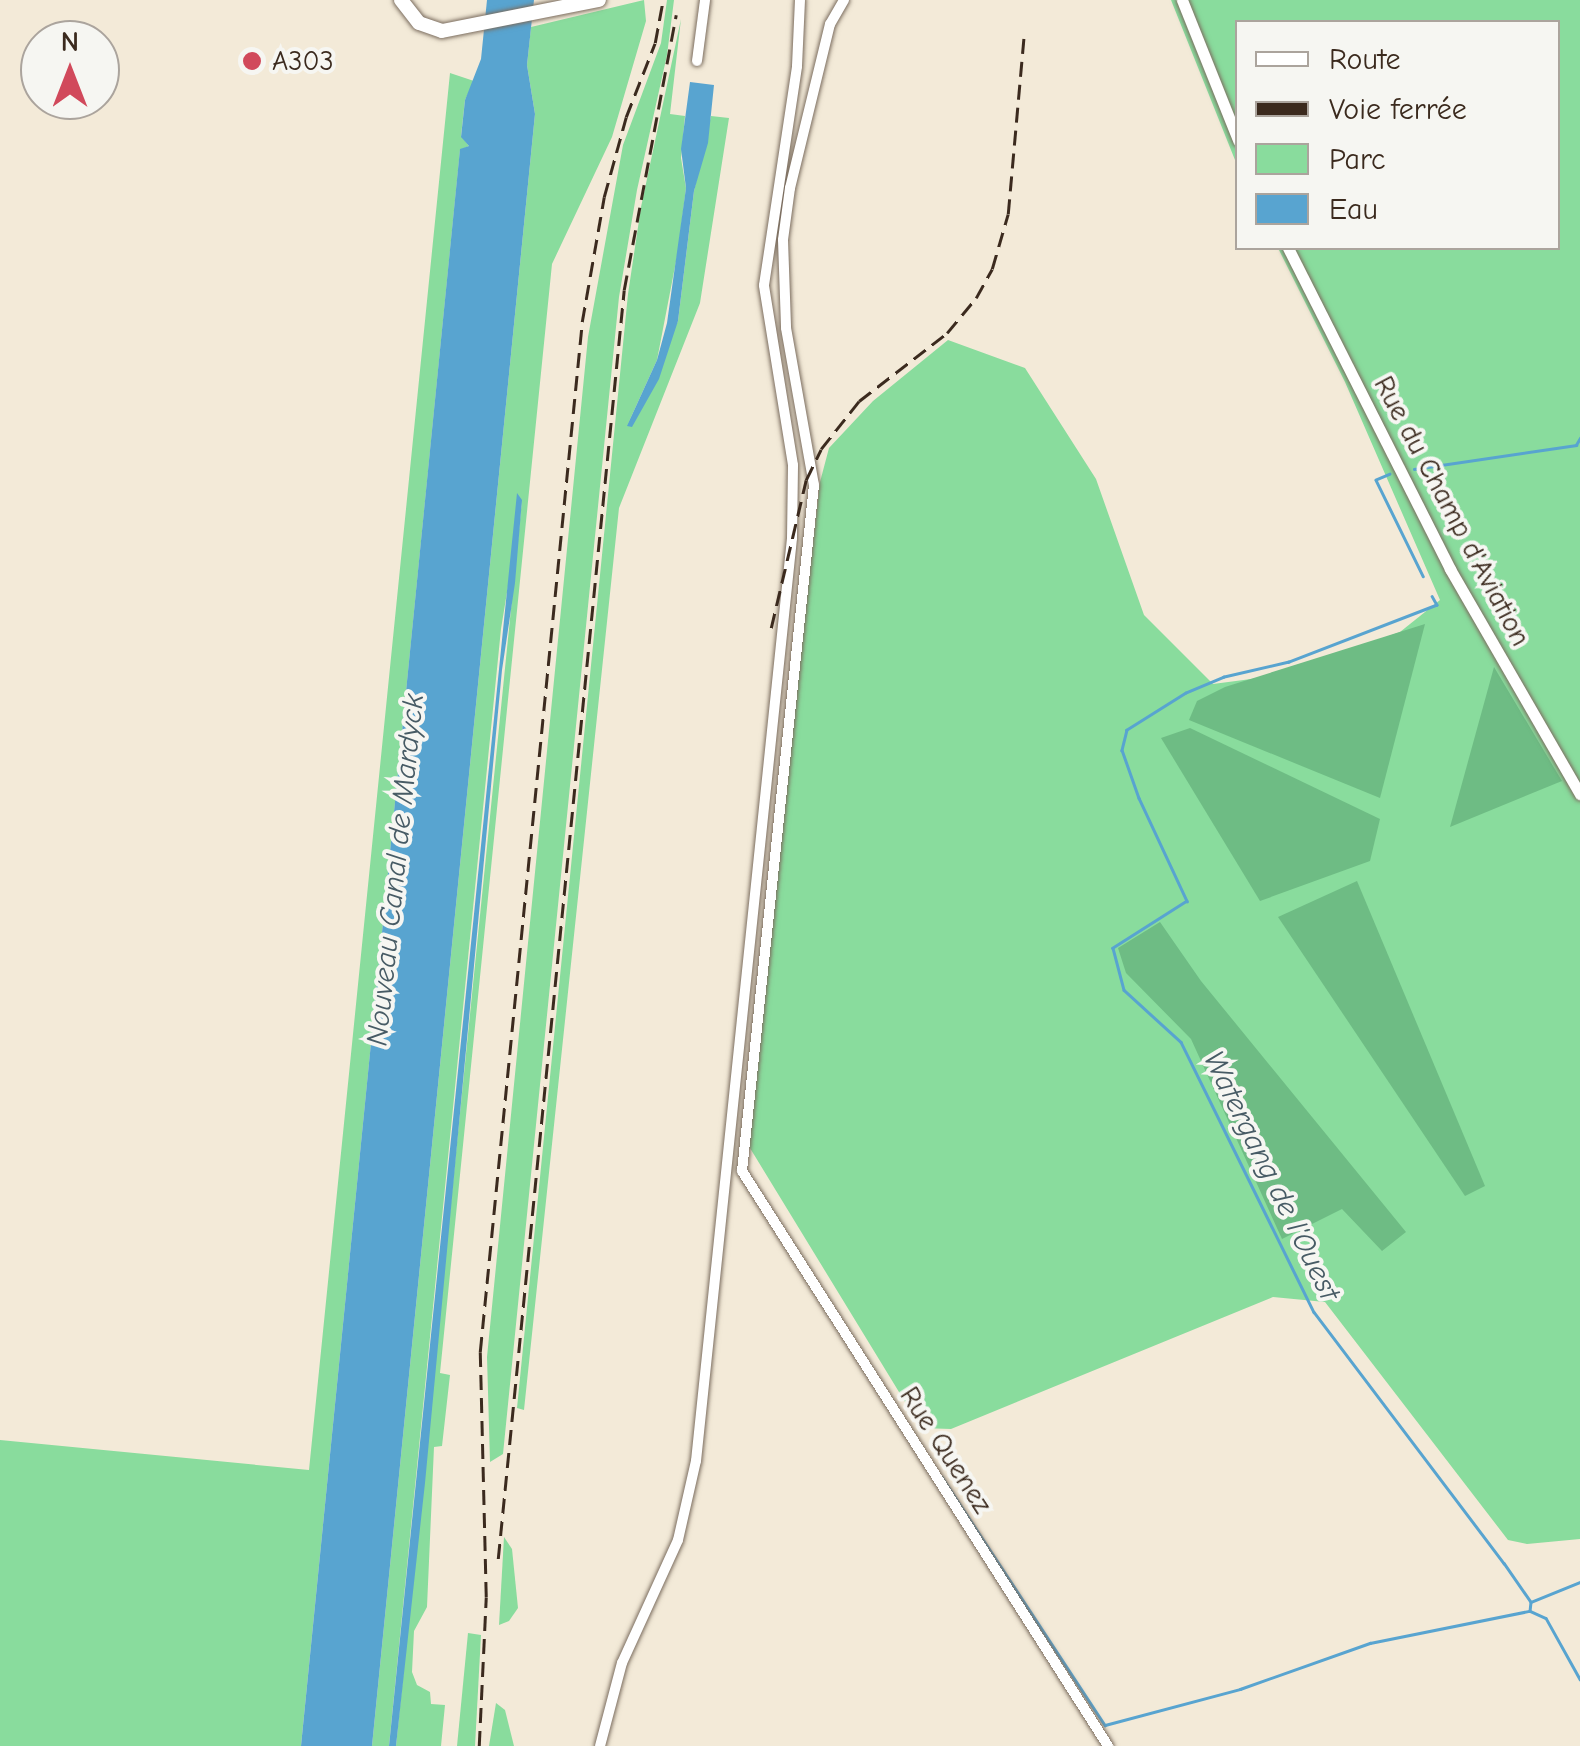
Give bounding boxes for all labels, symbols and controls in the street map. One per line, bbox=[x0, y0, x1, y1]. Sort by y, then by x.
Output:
north arrow bbox=[20, 20, 120, 120]
legend bbox=[1235, 20, 1560, 250]
text: N bbox=[61, 26, 79, 58]
text: Route bbox=[1329, 42, 1400, 77]
place label: A303 bbox=[272, 44, 334, 78]
marker: A303 bbox=[241, 50, 263, 72]
text: Voie ferrée bbox=[1329, 92, 1467, 127]
text: Parc bbox=[1329, 142, 1386, 177]
text: Eau bbox=[1329, 192, 1378, 227]
street label: Rue du Champ d'Aviation bbox=[1367, 370, 1537, 652]
water label: Nouveau Canal de Mardyck bbox=[360, 692, 432, 1048]
water label: Watergang de l'Ouest bbox=[1195, 1045, 1347, 1307]
street label: Rue Quenez bbox=[893, 1380, 999, 1520]

